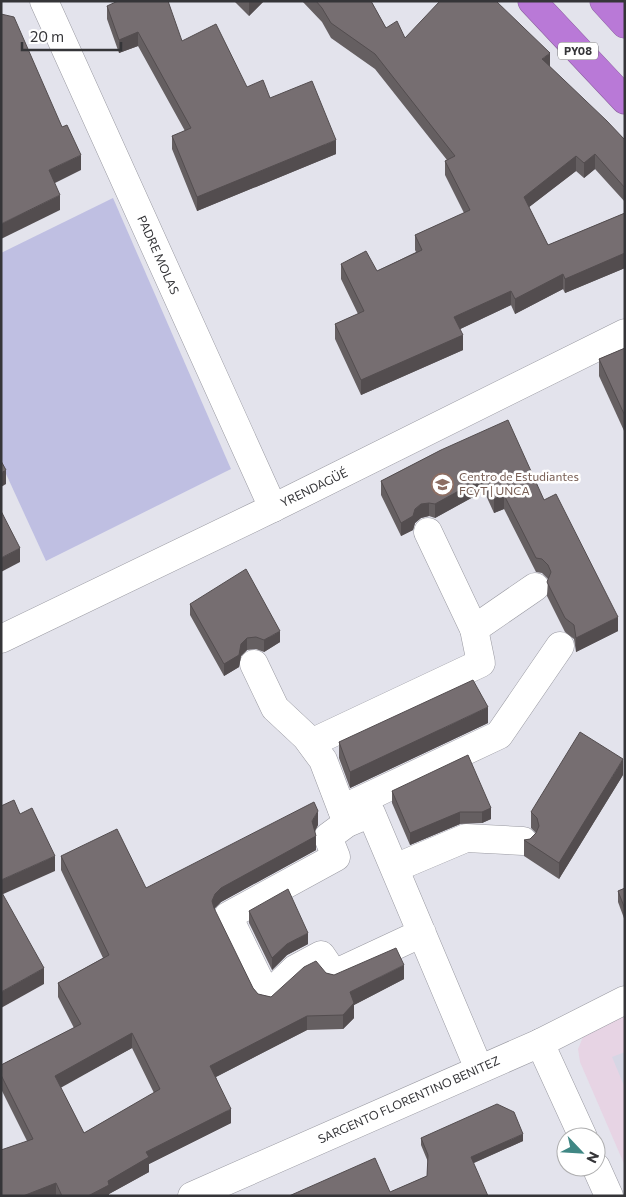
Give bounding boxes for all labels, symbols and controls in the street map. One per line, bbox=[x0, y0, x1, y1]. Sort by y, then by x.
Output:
scale bar bbox=[22, 20, 121, 52]
text: 20 m bbox=[30, 27, 64, 45]
road number: PY08 bbox=[558, 42, 598, 59]
street label: PADRE MOLAS bbox=[135, 213, 183, 296]
street label: YRENDAGÜÉ bbox=[278, 465, 349, 509]
place label: Centro de Estudiantes FCyT | UNCA bbox=[459, 469, 579, 497]
school or university icon: Centro de Estudiantes FCyT | UNCA bbox=[431, 472, 455, 496]
street label: SARGENTO FLORENTINO BENITEZ bbox=[316, 1053, 502, 1146]
north arrow bbox=[556, 1127, 606, 1177]
text: N bbox=[583, 1149, 603, 1166]

